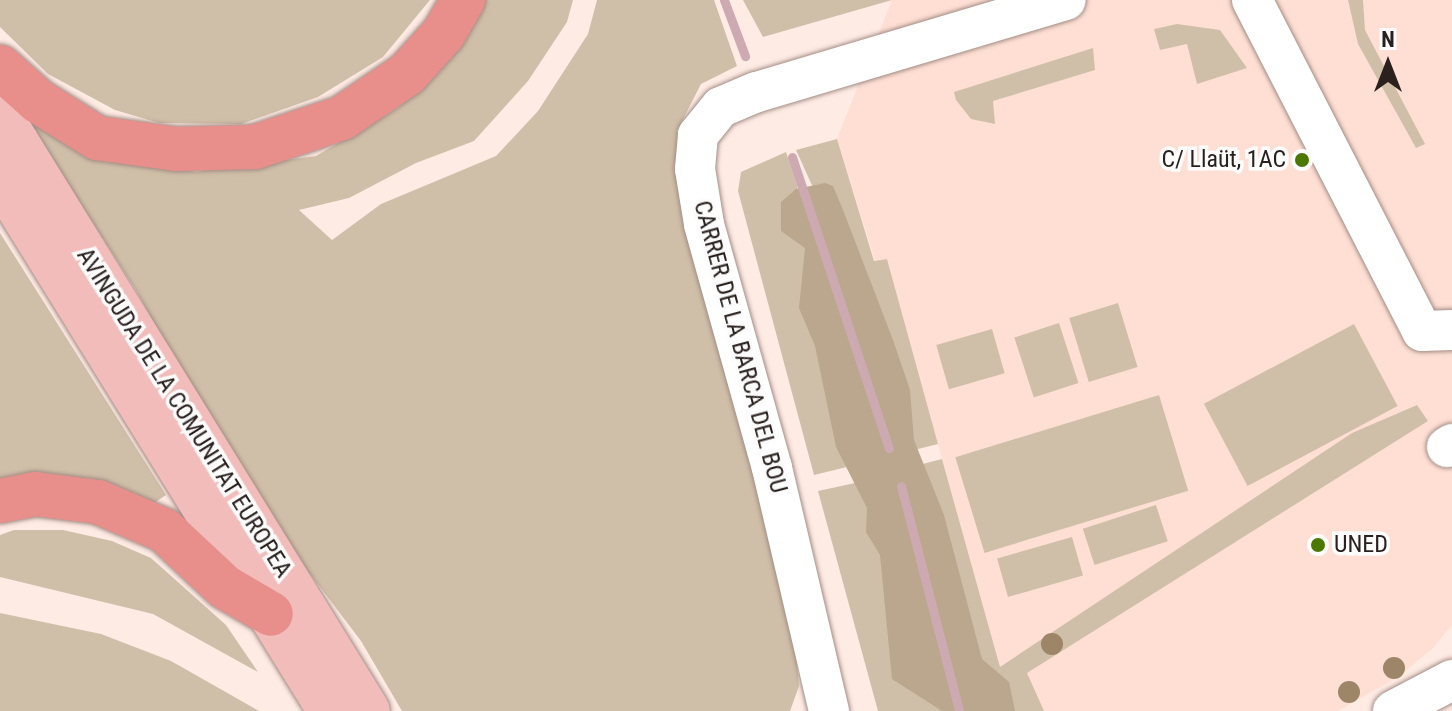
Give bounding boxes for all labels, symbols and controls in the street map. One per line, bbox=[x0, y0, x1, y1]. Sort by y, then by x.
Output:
north arrow bbox=[1348, 24, 1428, 104]
text: N bbox=[1381, 27, 1395, 52]
place label: C/ Llaüt, 1AC bbox=[1161, 146, 1286, 174]
marker: C/ Llaüt, 1AC bbox=[1293, 151, 1311, 169]
street label: CARRER DE LA BARCA DEL BOU bbox=[687, 198, 793, 496]
street label: AVINGUDA DE LA COMUNITAT EUROPEA bbox=[70, 243, 298, 583]
place label: UNED bbox=[1334, 531, 1388, 559]
marker: UNED bbox=[1309, 536, 1327, 554]

